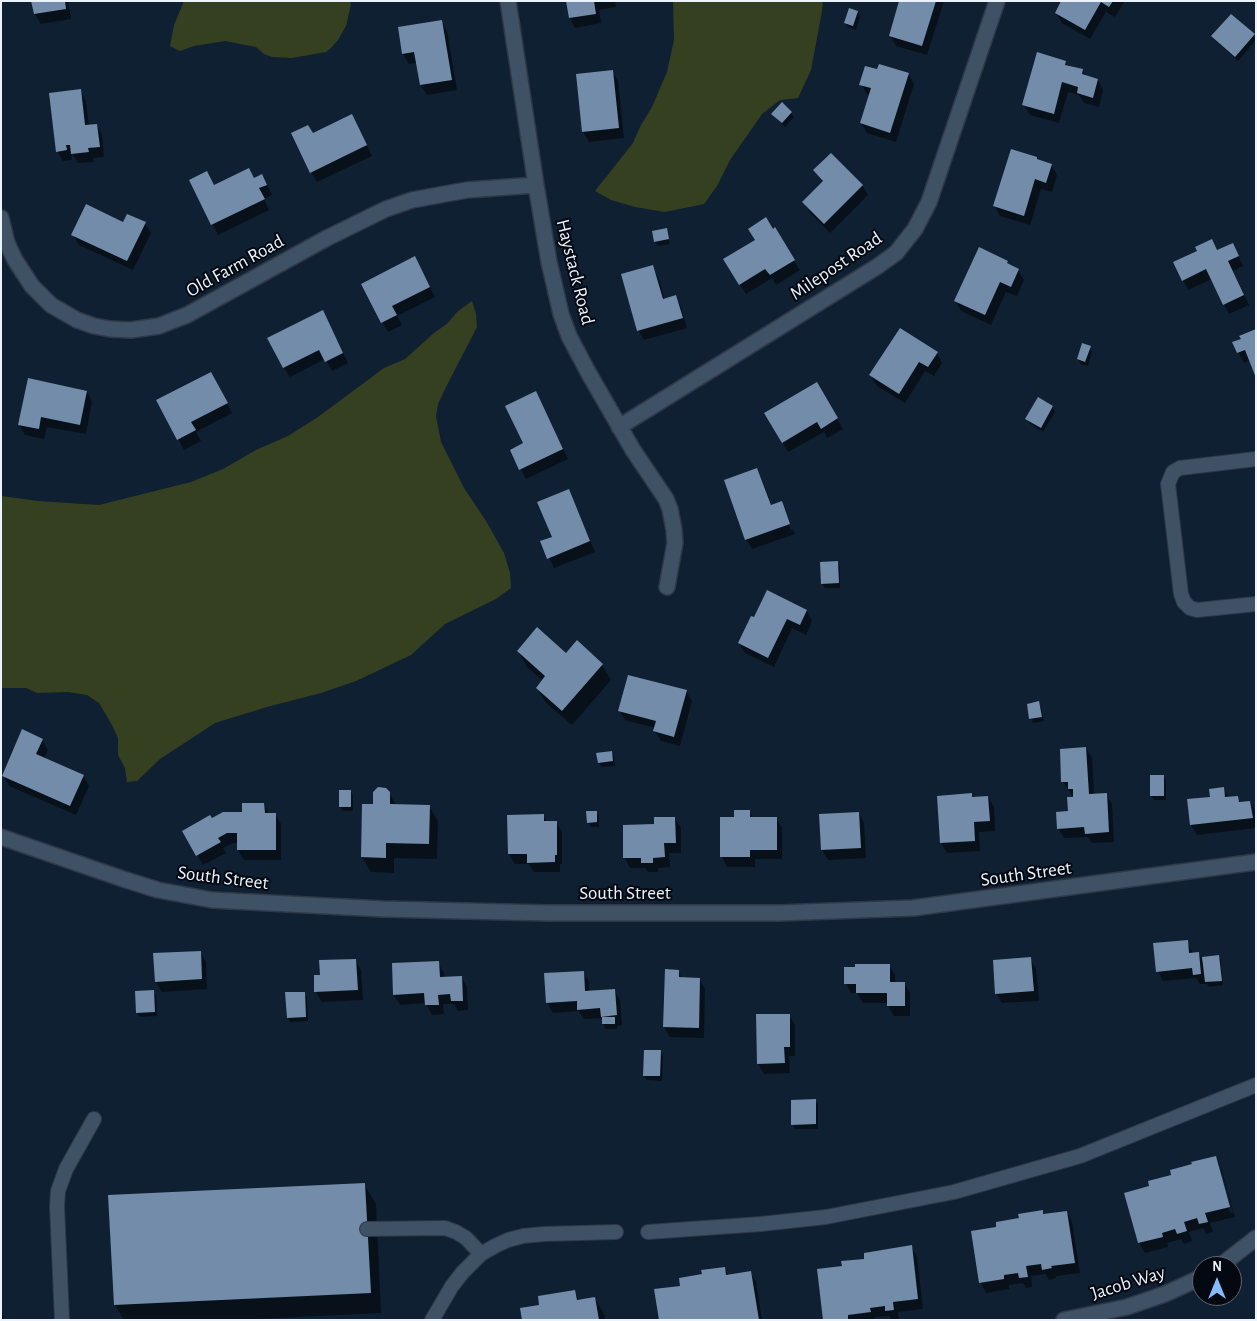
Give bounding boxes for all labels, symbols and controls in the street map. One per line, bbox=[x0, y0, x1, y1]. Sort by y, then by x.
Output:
street label: Haystack Road bbox=[551, 217, 599, 327]
street label: Milepost Road bbox=[786, 227, 886, 305]
street label: Old Farm Road bbox=[182, 230, 288, 302]
street label: South Street bbox=[979, 856, 1073, 892]
street label: South Street bbox=[176, 861, 270, 895]
street label: South Street bbox=[579, 882, 671, 904]
north arrow bbox=[1192, 1256, 1242, 1306]
text: N bbox=[1212, 1260, 1222, 1274]
street label: Jacob Way bbox=[1088, 1261, 1168, 1305]

